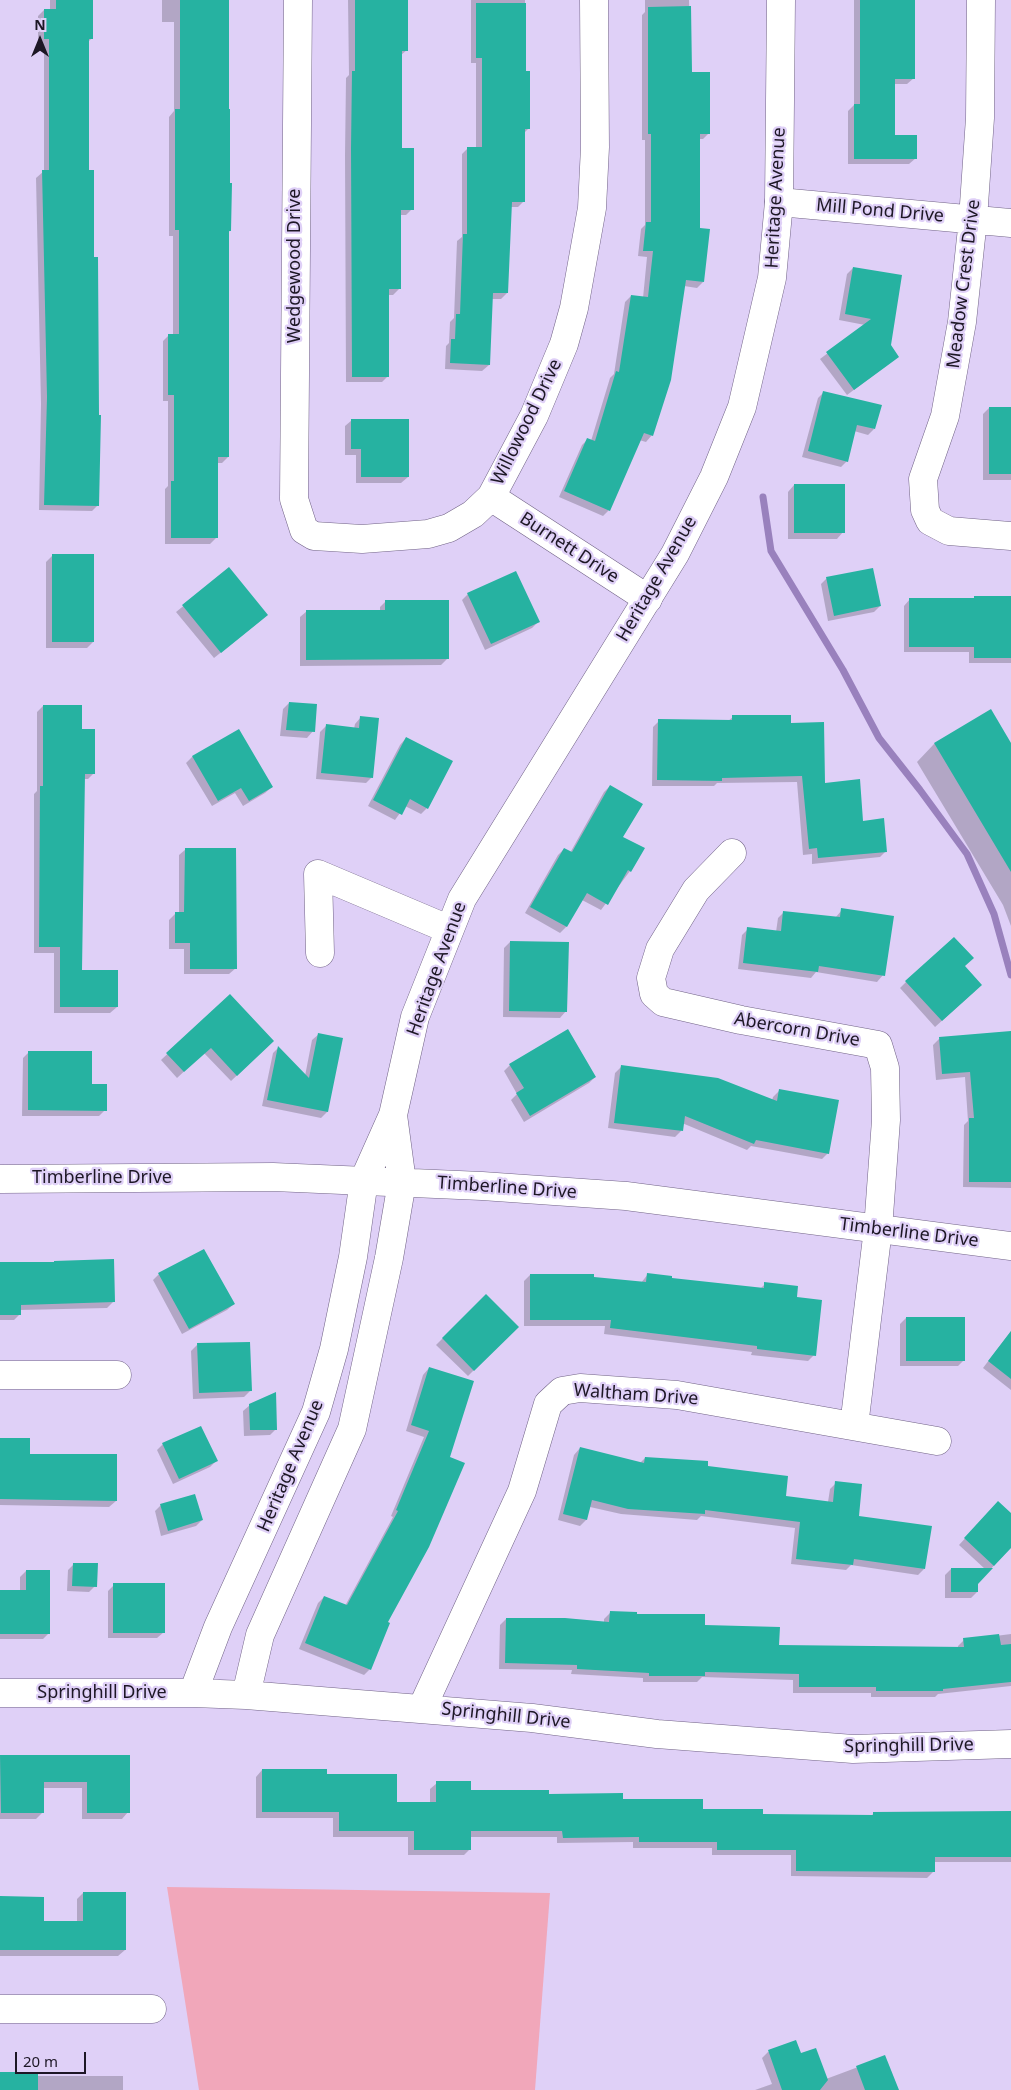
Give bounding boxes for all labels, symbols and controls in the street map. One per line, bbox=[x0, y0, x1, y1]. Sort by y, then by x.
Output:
north arrow bbox=[15, 15, 65, 65]
text: N bbox=[34, 15, 46, 34]
street label: Heritage Avenue bbox=[762, 127, 790, 269]
street label: Wedgewood Drive bbox=[284, 189, 306, 343]
street label: Mill Pond Drive bbox=[815, 195, 945, 227]
street label: Meadow Crest Drive bbox=[943, 198, 985, 370]
street label: Willowood Drive bbox=[487, 356, 567, 488]
street label: Burnett Drive bbox=[515, 508, 623, 588]
street label: Heritage Avenue bbox=[612, 512, 702, 646]
street label: Heritage Avenue bbox=[403, 899, 471, 1039]
street label: Abercorn Drive bbox=[733, 1008, 861, 1052]
street label: Timberline Drive bbox=[32, 1167, 172, 1189]
street label: Timberline Drive bbox=[436, 1172, 578, 1204]
street label: Timberline Drive bbox=[838, 1214, 980, 1252]
street label: Waltham Drive bbox=[573, 1380, 699, 1410]
street label: Heritage Avenue bbox=[253, 1397, 329, 1535]
street label: Springhill Drive bbox=[37, 1682, 167, 1704]
street label: Springhill Drive bbox=[440, 1698, 572, 1734]
street label: Springhill Drive bbox=[844, 1734, 974, 1758]
scale bar bbox=[18, 2042, 89, 2074]
text: 20 m bbox=[23, 2051, 58, 2071]

